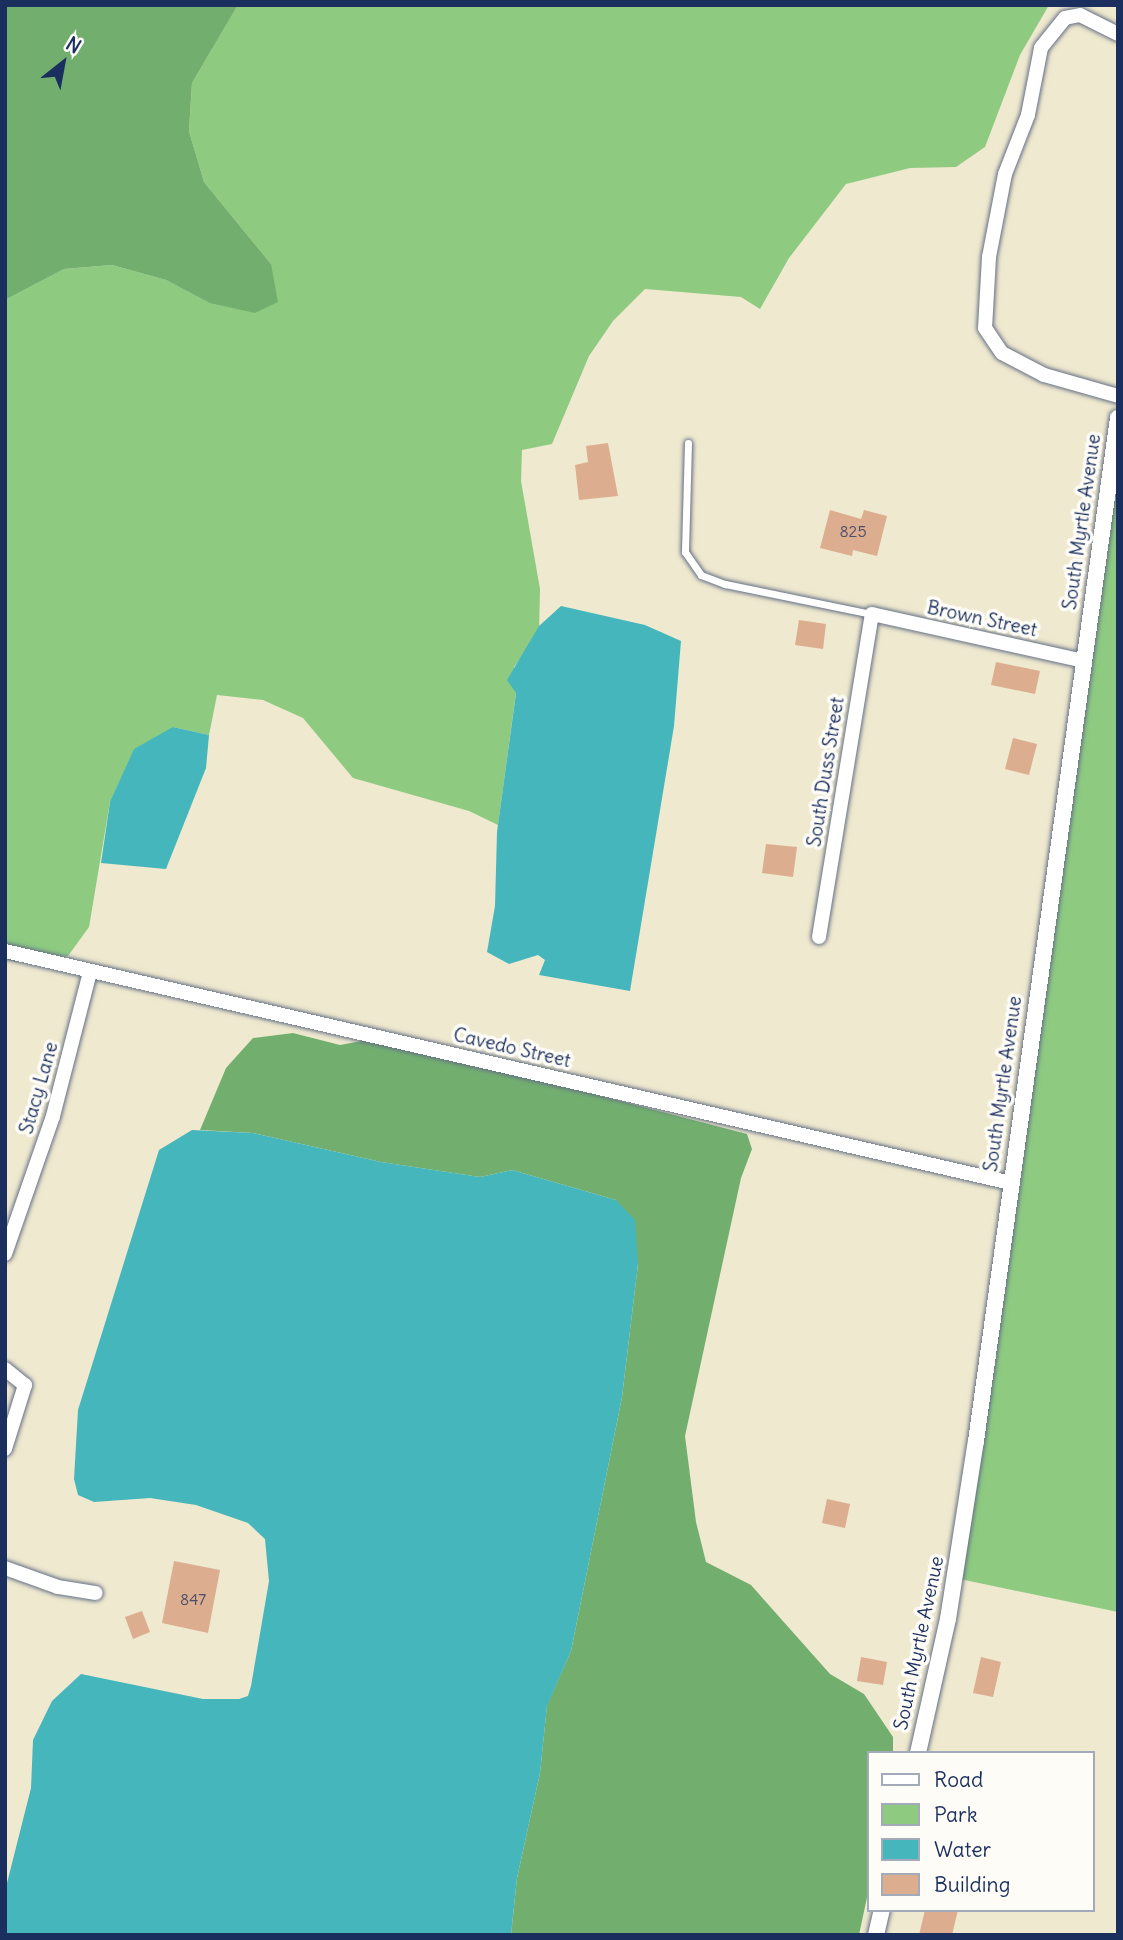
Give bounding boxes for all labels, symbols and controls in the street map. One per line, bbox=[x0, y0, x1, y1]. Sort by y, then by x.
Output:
north arrow bbox=[28, 28, 98, 98]
text: N bbox=[62, 31, 86, 59]
street label: South Myrtle Avenue bbox=[1058, 433, 1106, 611]
house number: 825 bbox=[839, 521, 867, 541]
street label: Brown Street bbox=[925, 596, 1039, 642]
street label: South Duss Street bbox=[803, 695, 849, 849]
street label: South Myrtle Avenue bbox=[979, 995, 1027, 1173]
street label: Cavedo Street bbox=[451, 1023, 573, 1073]
street label: Stacy Lane bbox=[15, 1039, 63, 1137]
street label: South Myrtle Avenue bbox=[889, 1554, 949, 1732]
house number: 847 bbox=[180, 1589, 206, 1609]
legend bbox=[867, 1751, 1095, 1912]
text: Road bbox=[934, 1766, 983, 1793]
text: Park bbox=[934, 1801, 977, 1828]
text: Water bbox=[934, 1836, 991, 1863]
text: Building bbox=[934, 1871, 1010, 1898]

